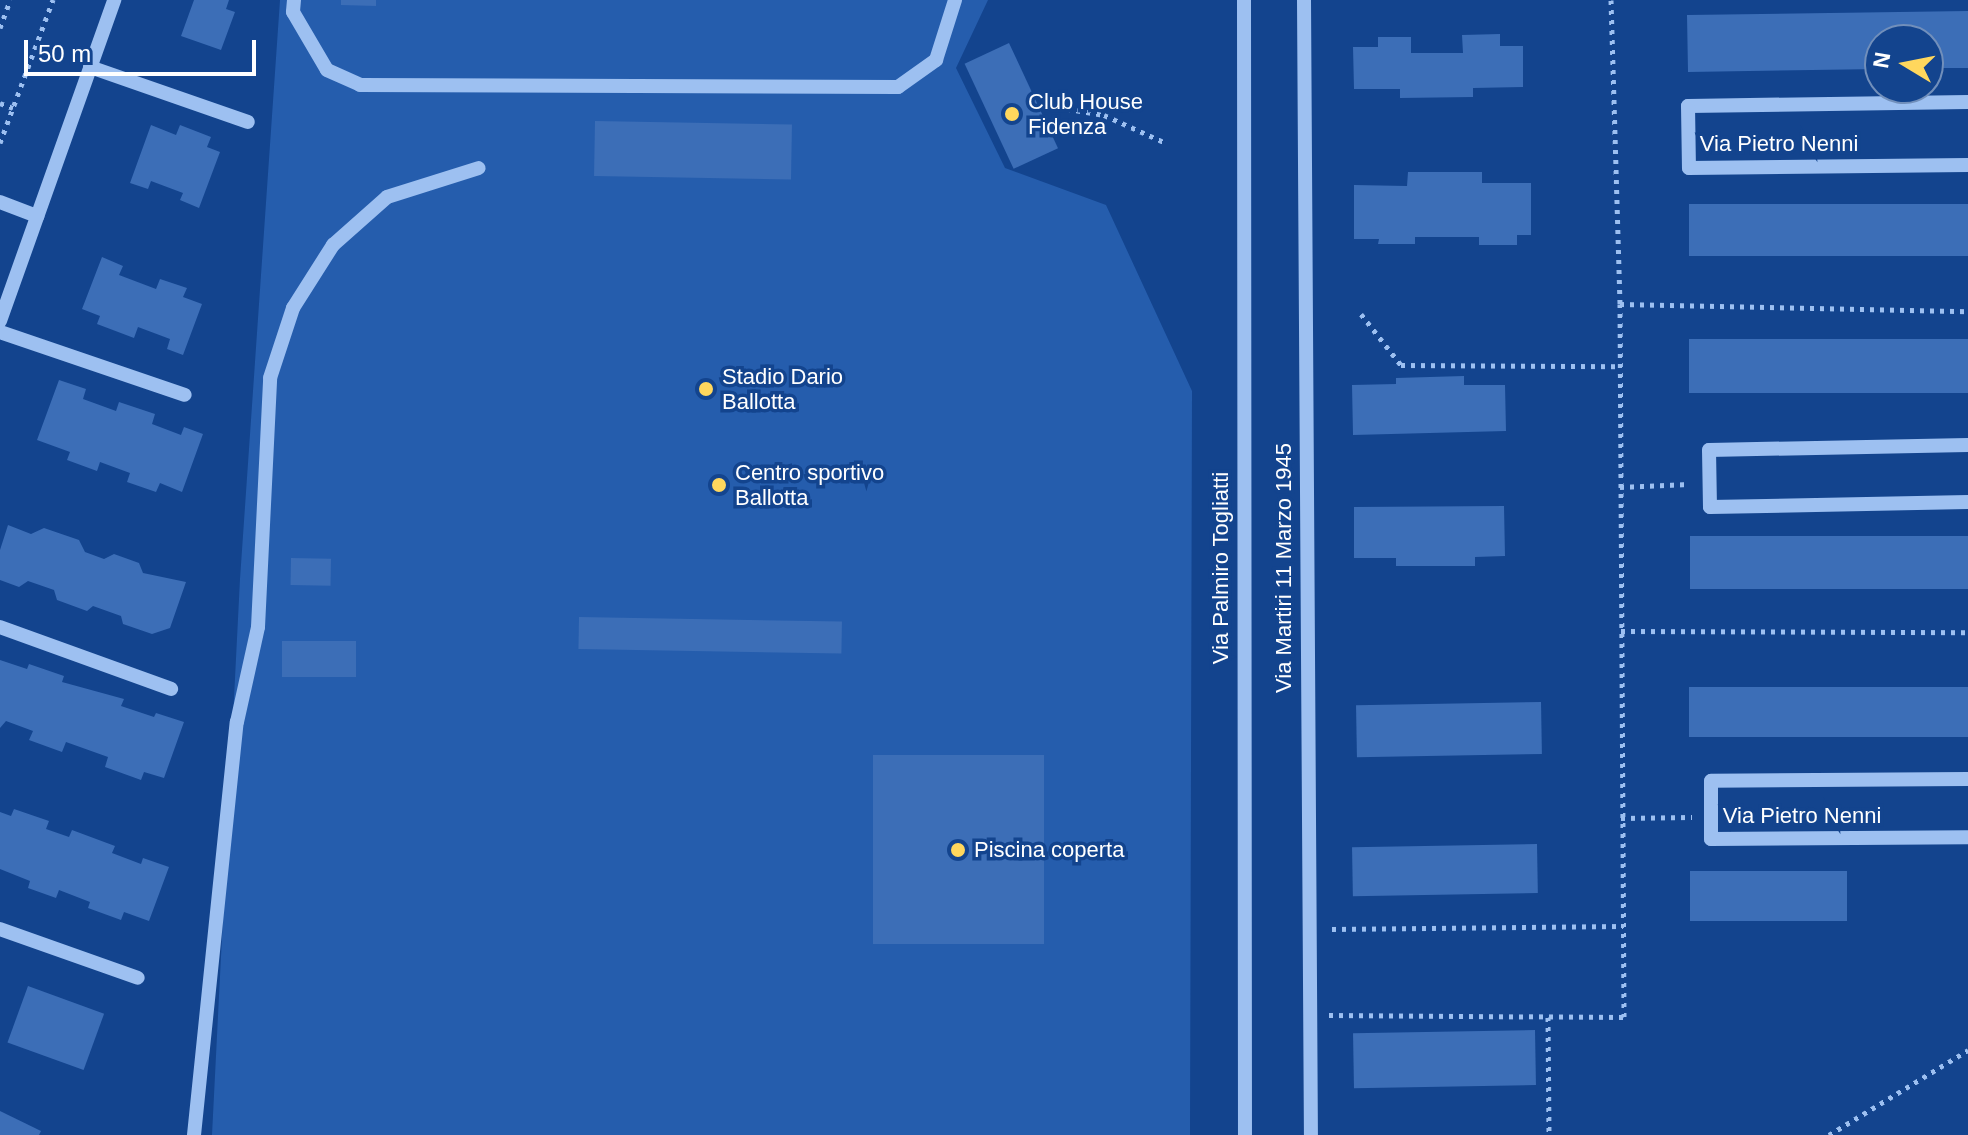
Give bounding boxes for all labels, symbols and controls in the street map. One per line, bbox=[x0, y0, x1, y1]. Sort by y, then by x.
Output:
scale bar bbox=[28, 24, 260, 74]
north arrow bbox=[1864, 24, 1944, 104]
text: 50 m bbox=[38, 40, 91, 67]
text: N bbox=[1868, 50, 1896, 70]
place label: Club House Fidenza bbox=[1028, 88, 1143, 140]
marker: Club House Fidenza bbox=[1003, 105, 1021, 123]
street label: Via Pietro Nenni bbox=[1700, 131, 1858, 157]
place label: Stadio Dario Ballotta bbox=[722, 363, 843, 414]
marker: Stadio Dario Ballotta bbox=[697, 380, 715, 398]
street label: Via Martiri 11 Marzo 1945 bbox=[1271, 443, 1297, 693]
place label: Centro sportivo Ballotta bbox=[735, 459, 884, 510]
street label: Via Palmiro Togliatti bbox=[1208, 472, 1234, 664]
marker: Centro sportivo Ballotta bbox=[710, 476, 728, 494]
street label: Via Pietro Nenni bbox=[1723, 803, 1881, 829]
place label: Piscina coperta bbox=[974, 837, 1124, 863]
marker: Piscina coperta bbox=[949, 841, 967, 859]

